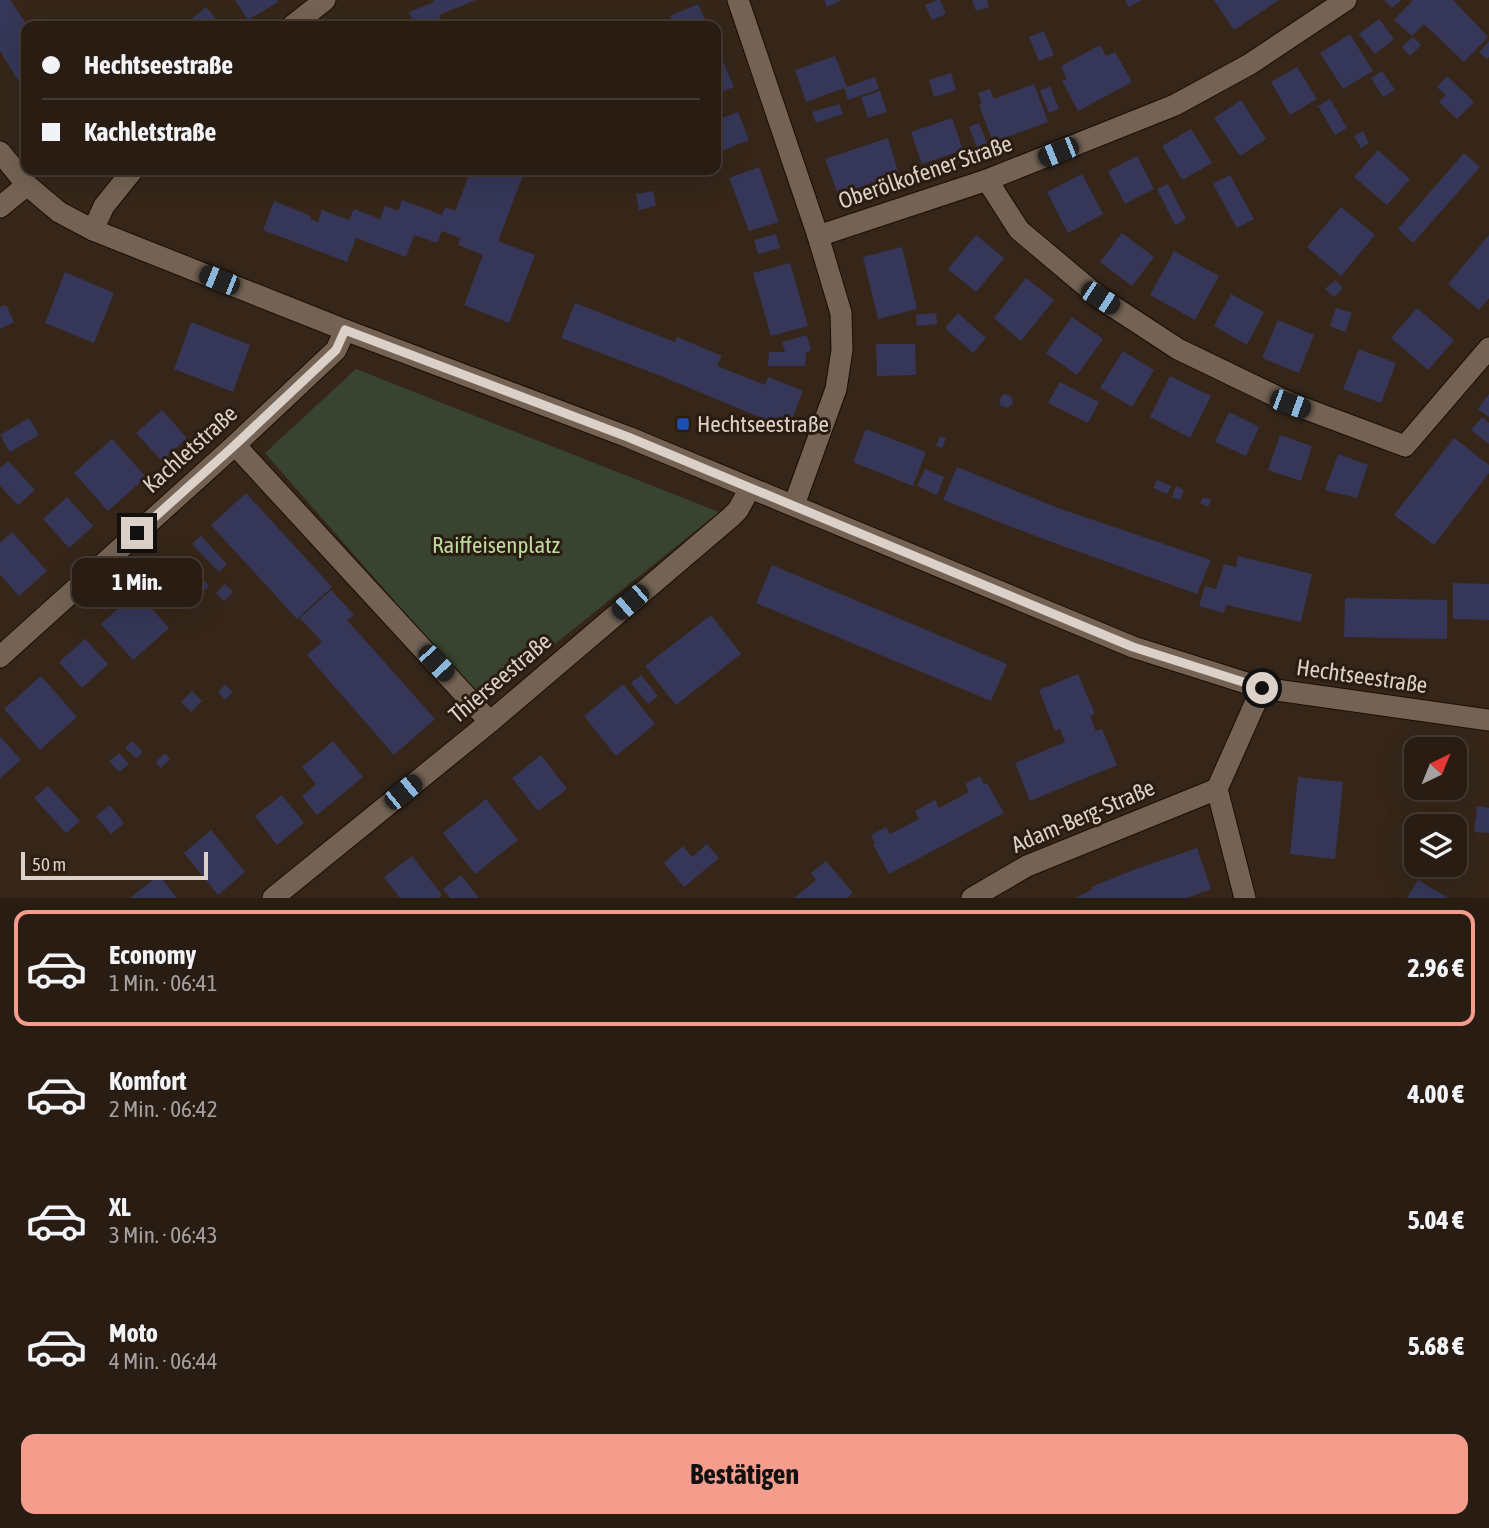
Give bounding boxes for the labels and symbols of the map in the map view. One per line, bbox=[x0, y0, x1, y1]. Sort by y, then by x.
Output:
street label: Oberölkofener Straße bbox=[835, 130, 1015, 214]
car bbox=[1035, 134, 1082, 170]
car bbox=[196, 262, 243, 298]
car bbox=[1077, 278, 1124, 318]
car bbox=[1267, 387, 1314, 421]
street label: Kachletstraße bbox=[138, 400, 242, 498]
place label: Hechtseestraße bbox=[697, 411, 829, 437]
marker: Hechtseestraße bbox=[675, 416, 691, 432]
route end bbox=[121, 517, 153, 549]
park label: Raiffeisenplatz bbox=[432, 532, 560, 558]
callout: 1 Min. bbox=[72, 558, 202, 606]
car bbox=[608, 580, 653, 624]
street label: Thierseestraße bbox=[444, 628, 556, 728]
car bbox=[414, 640, 459, 686]
street label: Hechtseestraße bbox=[1295, 654, 1429, 698]
route start bbox=[1246, 672, 1278, 704]
north arrow bbox=[1404, 737, 1466, 800]
car bbox=[381, 771, 426, 813]
street label: Adam-Berg-Straße bbox=[1008, 774, 1158, 858]
scale bar bbox=[21, 849, 208, 881]

